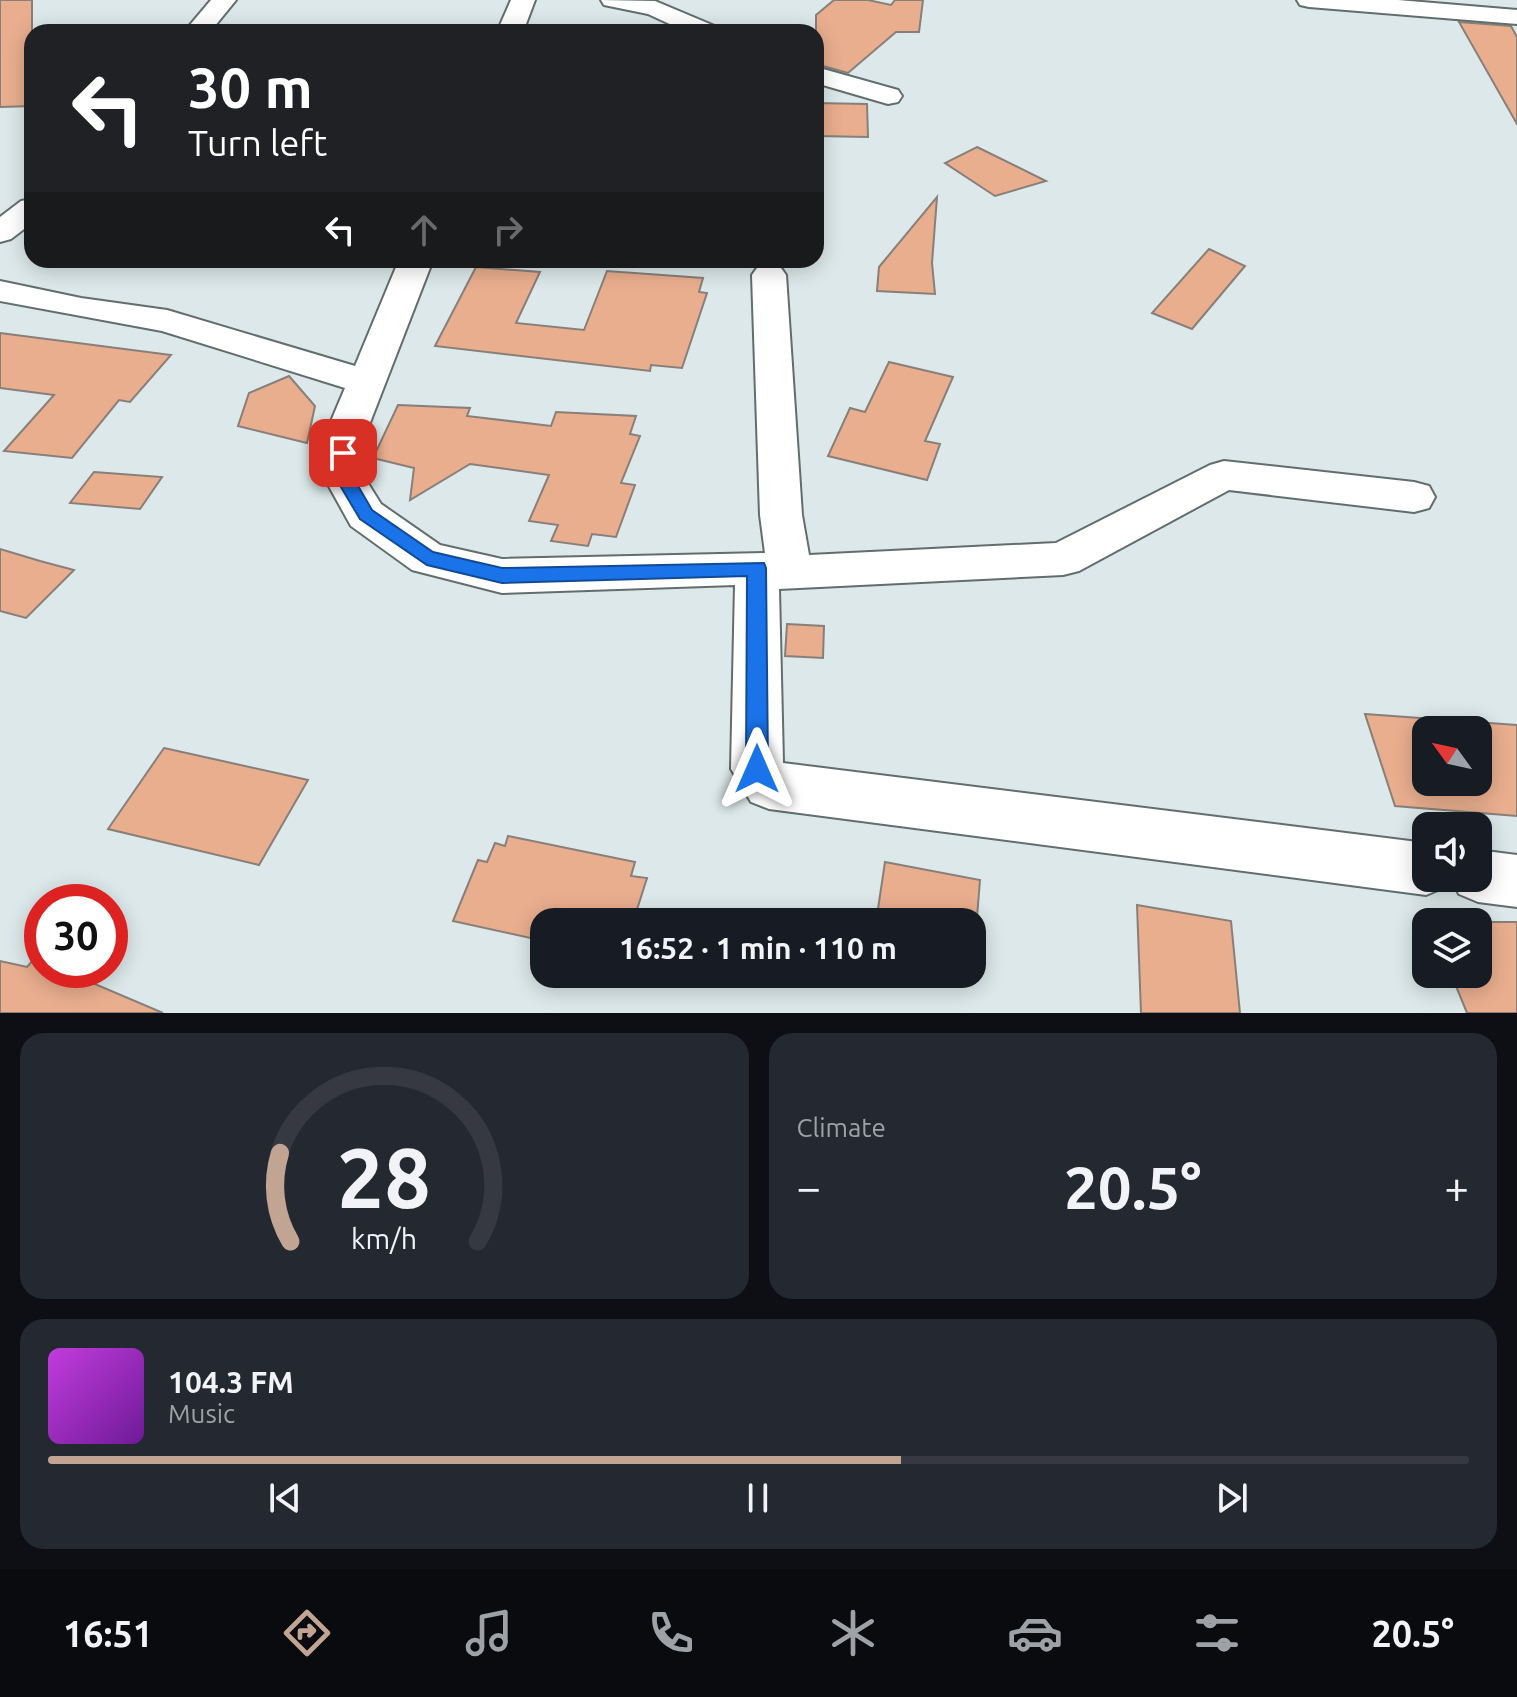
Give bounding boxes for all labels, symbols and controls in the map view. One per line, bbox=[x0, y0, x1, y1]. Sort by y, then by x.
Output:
icon: left bbox=[56, 56, 160, 160]
text: 30 m bbox=[188, 56, 313, 119]
text: Turn left bbox=[188, 122, 327, 163]
icon: left bbox=[318, 208, 362, 252]
icon: ahead bbox=[402, 208, 446, 252]
icon: right bbox=[486, 208, 530, 252]
pin bbox=[309, 419, 377, 487]
icon: arrive bbox=[321, 431, 365, 475]
north arrow bbox=[1412, 716, 1492, 796]
map controls bbox=[1412, 716, 1492, 988]
position arrow bbox=[715, 727, 799, 811]
button: sound bbox=[1412, 812, 1492, 892]
speed limit sign: 30 bbox=[24, 884, 128, 988]
button: layers bbox=[1412, 908, 1492, 988]
text: 16:52 · 1 min · 110 m bbox=[619, 931, 897, 965]
text: Climate bbox=[797, 1113, 886, 1142]
text: 28 bbox=[337, 1130, 431, 1224]
text: 20.5° bbox=[1064, 1153, 1201, 1220]
text: − bbox=[797, 1162, 821, 1211]
text: + bbox=[1444, 1162, 1469, 1211]
text: km/h bbox=[351, 1222, 417, 1254]
text: 104.3 FM bbox=[168, 1365, 294, 1399]
text: Music bbox=[168, 1399, 235, 1428]
icon: previous bbox=[263, 1476, 307, 1520]
icon: pause bbox=[736, 1476, 780, 1520]
icon: next bbox=[1210, 1476, 1254, 1520]
icon: directions bbox=[279, 1605, 335, 1661]
icon: music bbox=[461, 1605, 517, 1661]
icon: phone bbox=[643, 1605, 699, 1661]
icon: climate bbox=[825, 1605, 881, 1661]
icon: car bbox=[1007, 1605, 1063, 1661]
icon: filters bbox=[1189, 1605, 1245, 1661]
text: 16:51 bbox=[63, 1613, 153, 1654]
text: 20.5° bbox=[1371, 1613, 1454, 1654]

